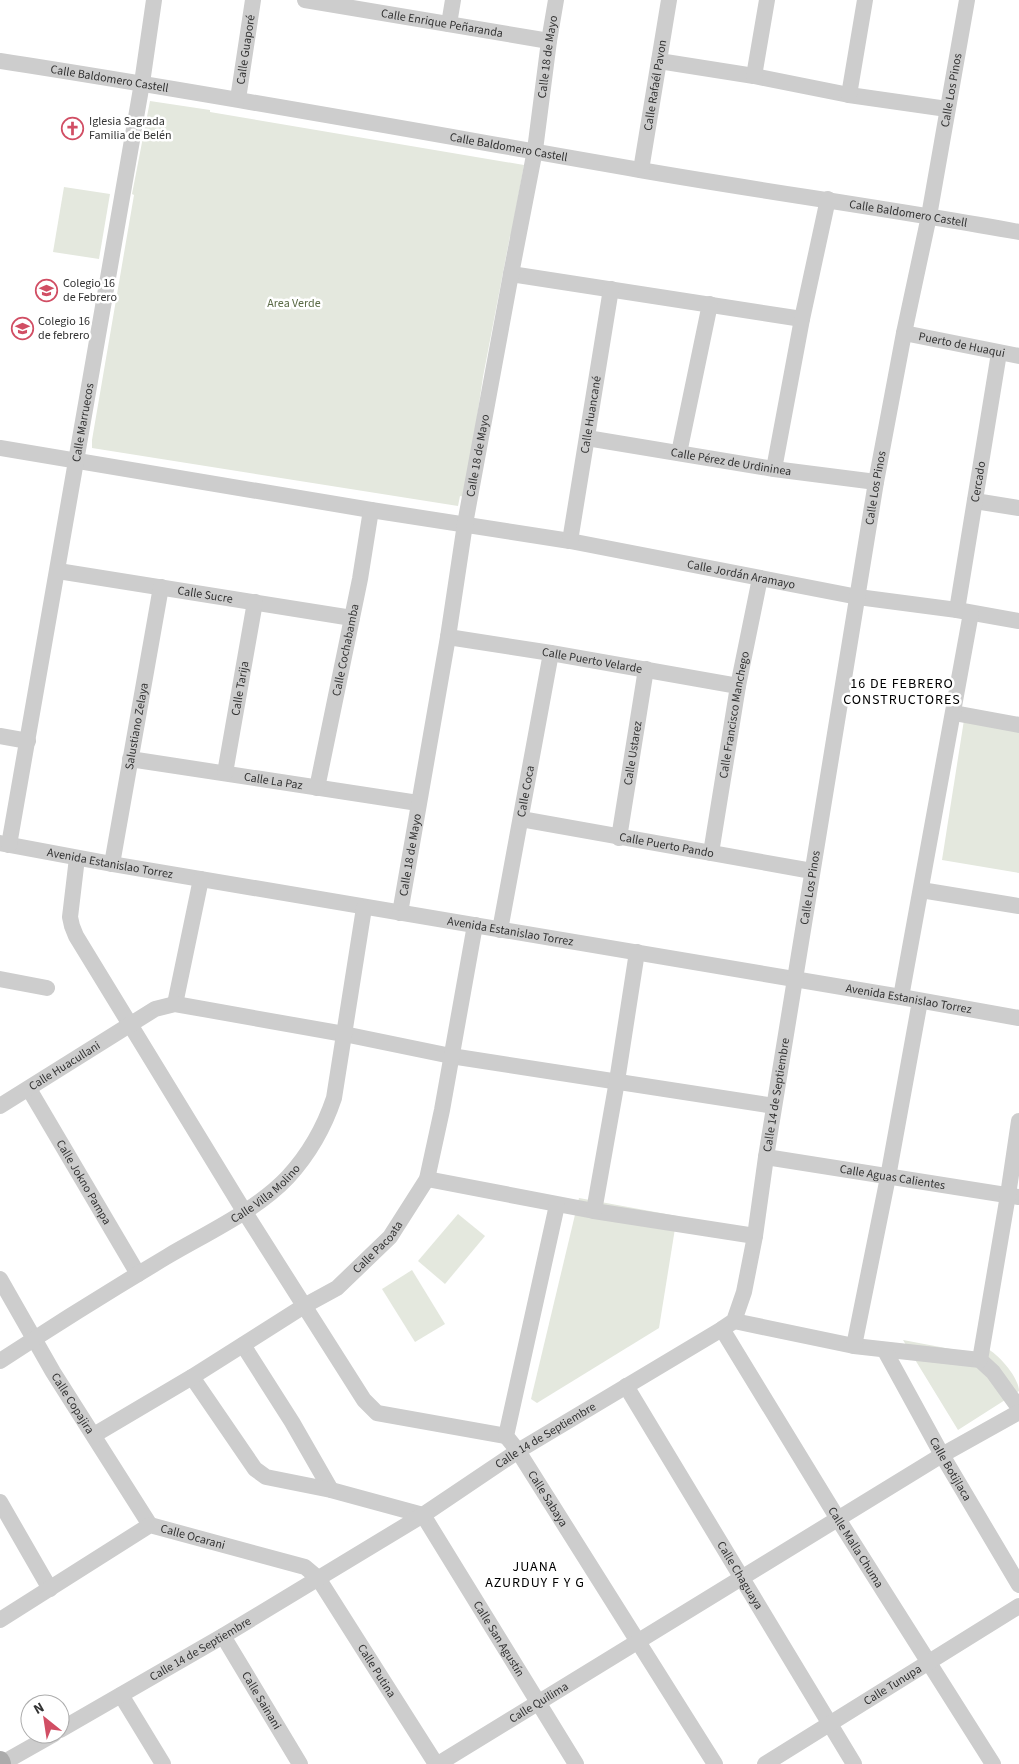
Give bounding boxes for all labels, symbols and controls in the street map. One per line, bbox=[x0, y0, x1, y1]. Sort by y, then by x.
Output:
street label: Calle Enrique Peñaranda bbox=[380, 4, 504, 42]
street label: Calle Guaporé bbox=[232, 13, 259, 86]
street label: Calle 18 de Mayo bbox=[533, 14, 562, 99]
street label: Calle Rafaél Pavon bbox=[639, 38, 671, 132]
street label: Calle Los Pinos bbox=[936, 52, 966, 129]
street label: Calle Baldomero Castell bbox=[49, 61, 170, 96]
place label: Iglesia Sagrada Familia de Belén bbox=[89, 113, 172, 144]
church icon: Iglesia Sagrada Familia de Belén bbox=[61, 116, 85, 140]
street label: Calle Baldomero Castell bbox=[449, 128, 569, 166]
street label: Calle Baldomero Castell bbox=[848, 195, 969, 231]
place label: Colegio 16 de Febrero bbox=[63, 275, 117, 306]
school or university icon: Colegio 16 de Febrero bbox=[35, 278, 59, 302]
park label: Area Verde bbox=[267, 295, 321, 312]
place label: Colegio 16 de febrero bbox=[38, 313, 90, 344]
school or university icon: Colegio 16 de febrero bbox=[10, 316, 34, 340]
street label: Puerto de Huaqui bbox=[917, 328, 1007, 362]
street label: Calle Huancané bbox=[576, 375, 605, 455]
street label: Calle Marruecos bbox=[68, 382, 98, 463]
street label: Calle 18 de Mayo bbox=[462, 413, 494, 498]
street label: Calle Pérez de Urdininea bbox=[670, 444, 792, 480]
street label: Calle Los Pinos bbox=[861, 450, 890, 526]
street label: Cercado bbox=[966, 460, 990, 504]
street label: Calle Jordán Aramayo bbox=[686, 555, 797, 593]
street label: Calle Sucre bbox=[176, 582, 234, 607]
street label: Calle Cochabamba bbox=[328, 602, 363, 698]
street label: Calle Puerto Velarde bbox=[541, 643, 644, 677]
street label: Calle Francisco Manchego bbox=[715, 650, 753, 780]
street label: Calle Tarija bbox=[227, 660, 253, 717]
district label: 16 DE FEBRERO CONSTRUCTORES bbox=[843, 674, 961, 710]
street label: Salustiano Zelaya bbox=[120, 681, 152, 771]
street label: Calle Ustarez bbox=[619, 720, 646, 786]
street label: Calle Coca bbox=[512, 764, 539, 819]
street label: Calle La Paz bbox=[243, 768, 304, 794]
street label: Calle 18 de Mayo bbox=[395, 812, 426, 898]
street label: Calle Puerto Pando bbox=[618, 828, 715, 862]
street label: Avenida Estanislao Torrez bbox=[46, 844, 174, 883]
street label: Calle Los Pinos bbox=[795, 849, 824, 926]
street label: Avenida Estanislao Torrez bbox=[446, 912, 575, 950]
street label: Avenida Estanislao Torrez bbox=[844, 979, 973, 1018]
street label: Calle Huacullani bbox=[25, 1037, 104, 1095]
street label: Calle 14 de Septiembre bbox=[758, 1037, 794, 1153]
street label: Calle Jokno Pampa bbox=[52, 1136, 116, 1228]
street label: Calle Aguas Calientes bbox=[839, 1160, 946, 1194]
street label: Calle Villa Molino bbox=[227, 1161, 304, 1227]
street label: Calle Pacoata bbox=[349, 1217, 407, 1277]
street label: Calle Copajira bbox=[47, 1369, 98, 1437]
street label: Calle 14 de Septiembre bbox=[492, 1398, 599, 1473]
street label: Calle Botijlaca bbox=[925, 1434, 976, 1504]
street label: Calle Sabaya bbox=[524, 1467, 572, 1530]
street label: Calle Malla Chuma bbox=[824, 1503, 888, 1591]
street label: Calle Ocarani bbox=[159, 1520, 227, 1554]
street label: Calle Chaguaya bbox=[713, 1538, 767, 1613]
district label: JUANA AZURDUY F Y G bbox=[485, 1557, 585, 1593]
street label: Calle San Agustín bbox=[469, 1598, 529, 1680]
street label: Calle 14 de Septiembre bbox=[146, 1612, 254, 1685]
street label: Calle Putina bbox=[353, 1641, 400, 1701]
street label: Calle Tunupa bbox=[860, 1660, 925, 1709]
street label: Calle Sainani bbox=[238, 1668, 286, 1733]
street label: Calle Quilima bbox=[506, 1678, 572, 1727]
north arrow bbox=[20, 1694, 70, 1744]
text: N bbox=[30, 1698, 48, 1720]

